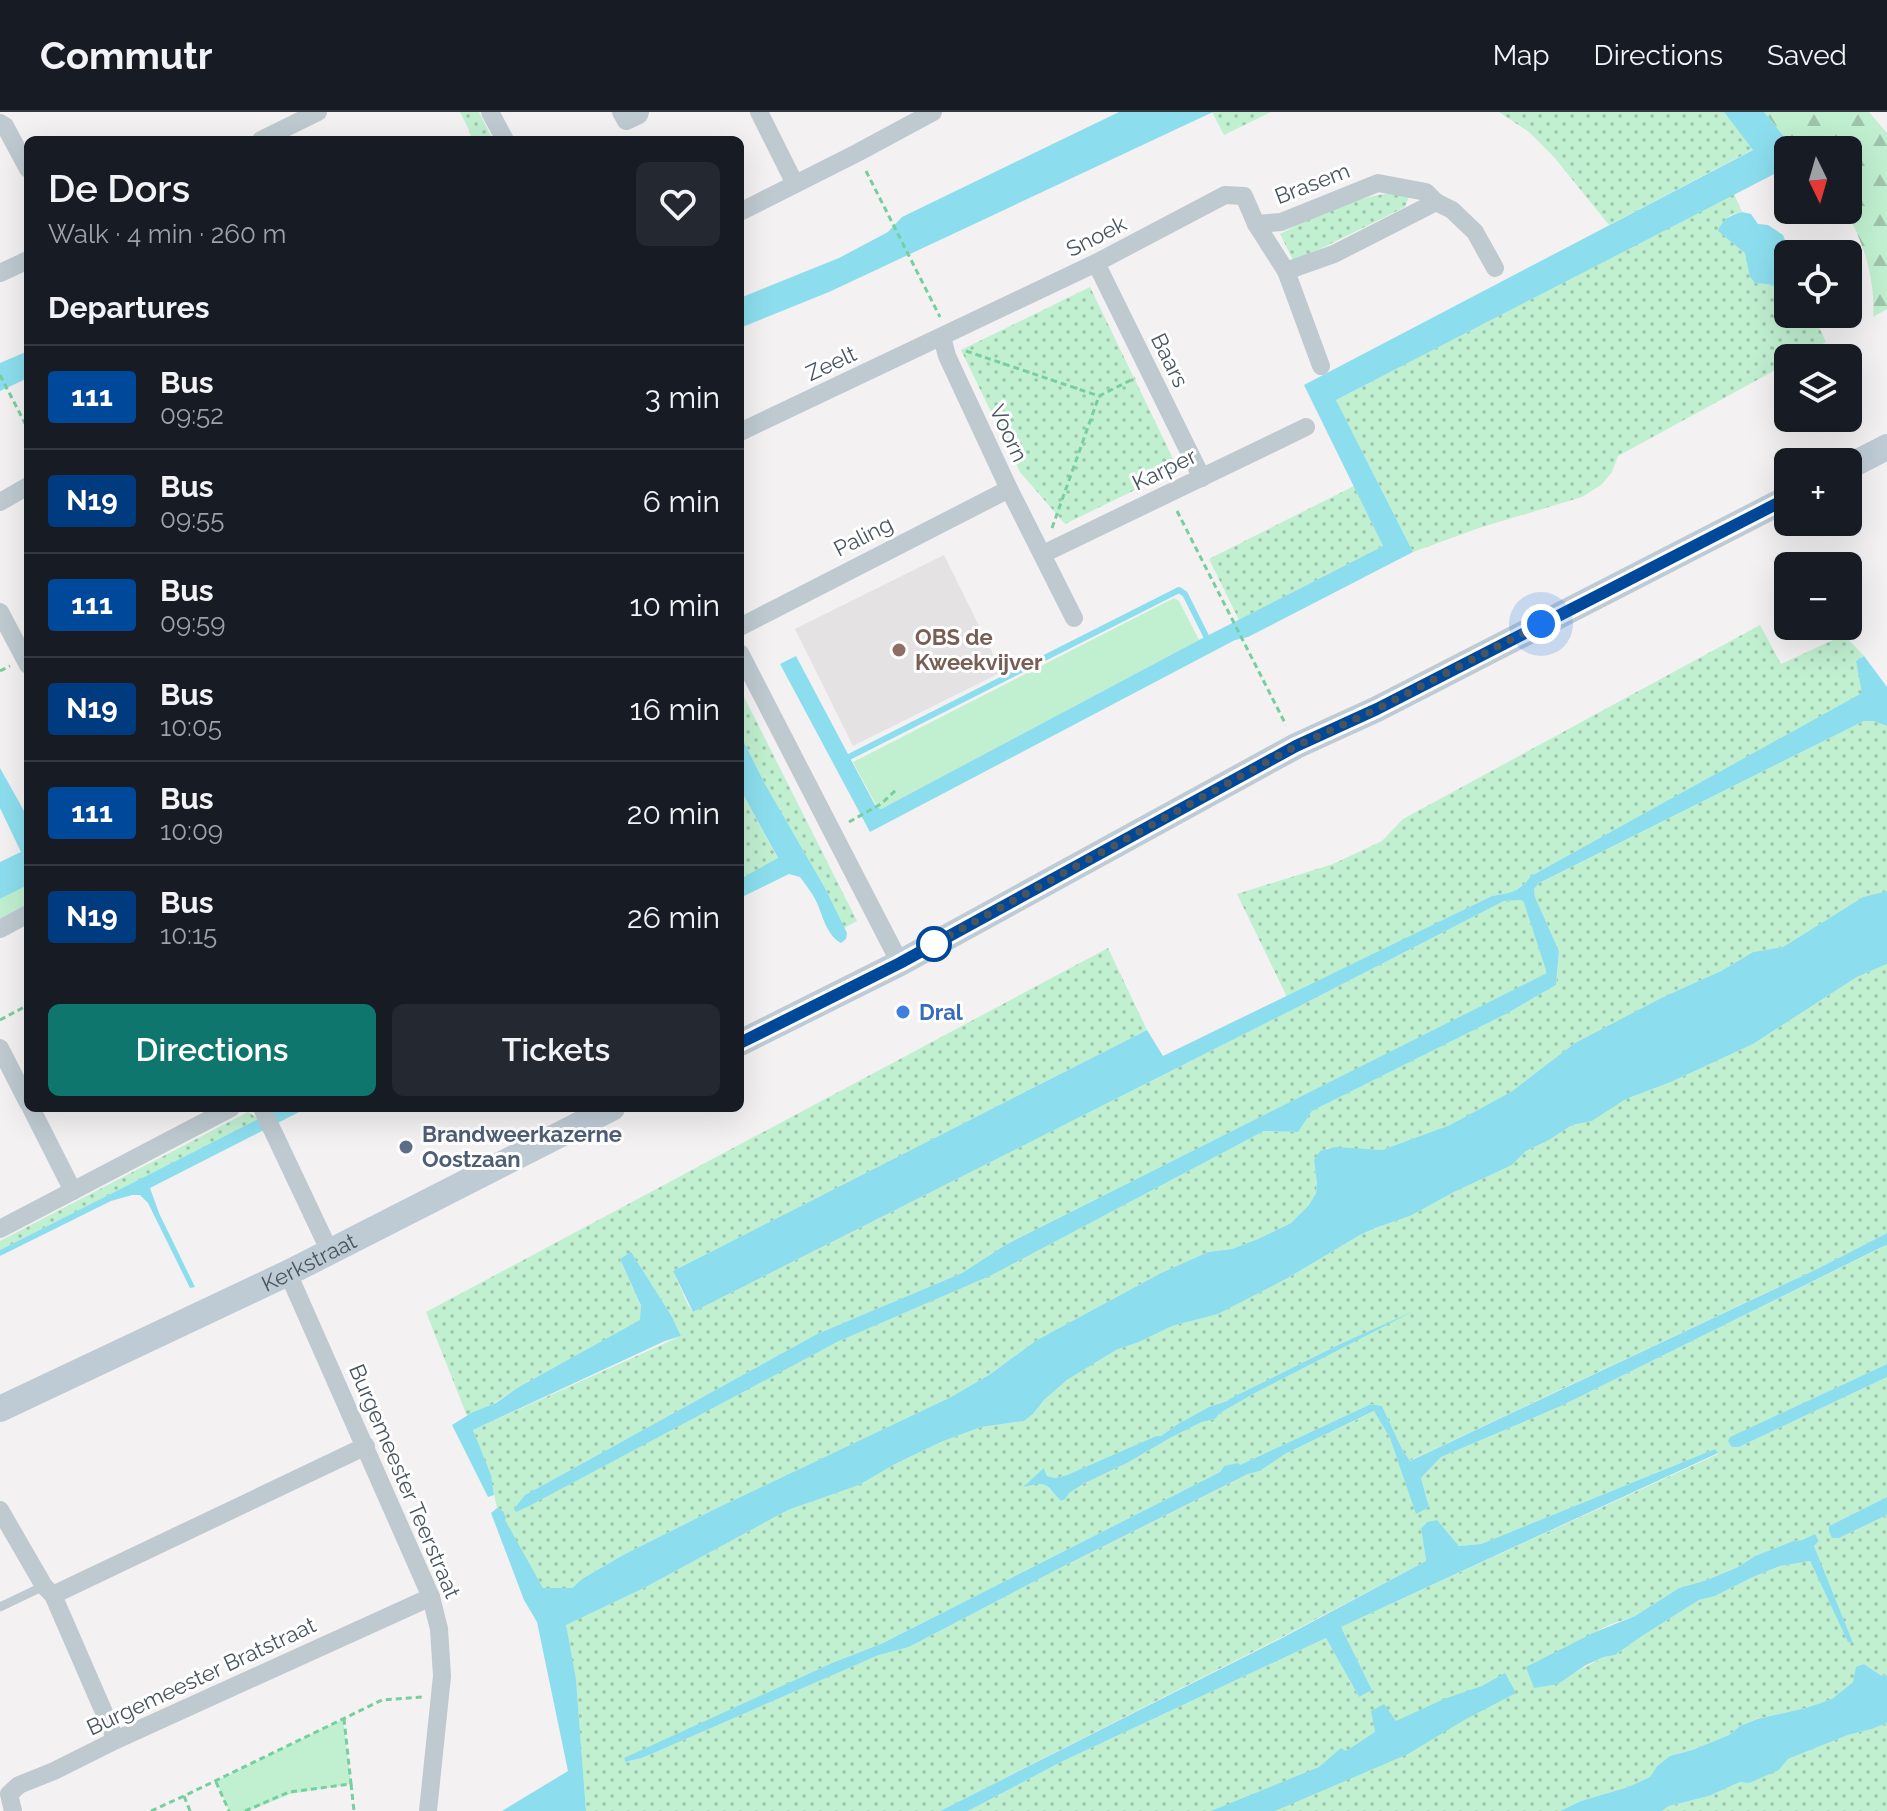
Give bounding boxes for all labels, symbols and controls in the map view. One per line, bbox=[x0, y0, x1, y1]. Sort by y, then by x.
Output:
text: Commutr bbox=[40, 33, 212, 78]
text: Map bbox=[1493, 39, 1550, 72]
text: Directions bbox=[1594, 39, 1723, 72]
text: Saved bbox=[1767, 39, 1847, 72]
north arrow bbox=[1774, 136, 1862, 224]
map controls bbox=[1774, 136, 1862, 640]
street label: Brasem bbox=[1271, 157, 1353, 209]
button: heart bbox=[636, 162, 720, 246]
text: De Dors bbox=[48, 166, 190, 211]
street label: Snoek bbox=[1062, 210, 1131, 262]
text: Walk · 4 min · 260 m bbox=[48, 219, 286, 249]
button: locate bbox=[1774, 240, 1862, 328]
text: Departures bbox=[48, 290, 210, 325]
street label: Baars bbox=[1146, 329, 1194, 391]
street label: Zeelt bbox=[802, 340, 861, 386]
button: layers bbox=[1774, 344, 1862, 432]
text: Bus bbox=[160, 365, 214, 400]
text: 111 bbox=[71, 380, 113, 413]
text: 3 min bbox=[645, 380, 720, 415]
text: 09:52 bbox=[160, 400, 224, 430]
street label: Voorn bbox=[984, 400, 1034, 466]
street label: Karper bbox=[1128, 442, 1201, 496]
button: + bbox=[1774, 448, 1862, 536]
text: Bus bbox=[160, 469, 214, 504]
text: N19 bbox=[66, 484, 118, 517]
text: 6 min bbox=[643, 484, 720, 519]
text: 09:55 bbox=[160, 504, 224, 534]
street label: Paling bbox=[829, 510, 897, 562]
button: − bbox=[1774, 552, 1862, 640]
text: Bus bbox=[160, 573, 214, 608]
text: 111 bbox=[71, 588, 113, 621]
text: 10 min bbox=[630, 588, 720, 623]
your location bbox=[1521, 604, 1561, 644]
text: 09:59 bbox=[160, 608, 225, 638]
place label: OBS de Kweekvijver bbox=[915, 624, 1043, 675]
marker: OBS de Kweekvijver bbox=[890, 641, 908, 659]
text: Bus bbox=[160, 677, 214, 712]
text: N19 bbox=[66, 692, 118, 725]
text: 16 min bbox=[630, 692, 720, 727]
text: 10:05 bbox=[160, 712, 222, 742]
text: Bus bbox=[160, 781, 214, 816]
text: 111 bbox=[71, 796, 113, 829]
text: 20 min bbox=[627, 796, 720, 831]
text: 10:09 bbox=[160, 816, 223, 846]
text: Bus bbox=[160, 885, 214, 920]
text: N19 bbox=[66, 900, 118, 933]
text: 26 min bbox=[627, 900, 720, 935]
text: 10:15 bbox=[160, 920, 217, 950]
unlabelled marker bbox=[917, 927, 951, 961]
place label: Dral bbox=[919, 999, 964, 1025]
marker: Dral bbox=[894, 1003, 912, 1021]
button: Directions bbox=[48, 1004, 376, 1096]
button: Tickets bbox=[392, 1004, 720, 1096]
place label: Brandweerkazerne Oostzaan bbox=[422, 1121, 622, 1172]
marker: Brandweerkazerne Oostzaan bbox=[397, 1138, 415, 1156]
street label: Kerkstraat bbox=[257, 1227, 361, 1297]
street label: Burgemeester Teerstraat bbox=[344, 1360, 466, 1603]
street label: Burgemeester Bratstraat bbox=[82, 1611, 320, 1741]

